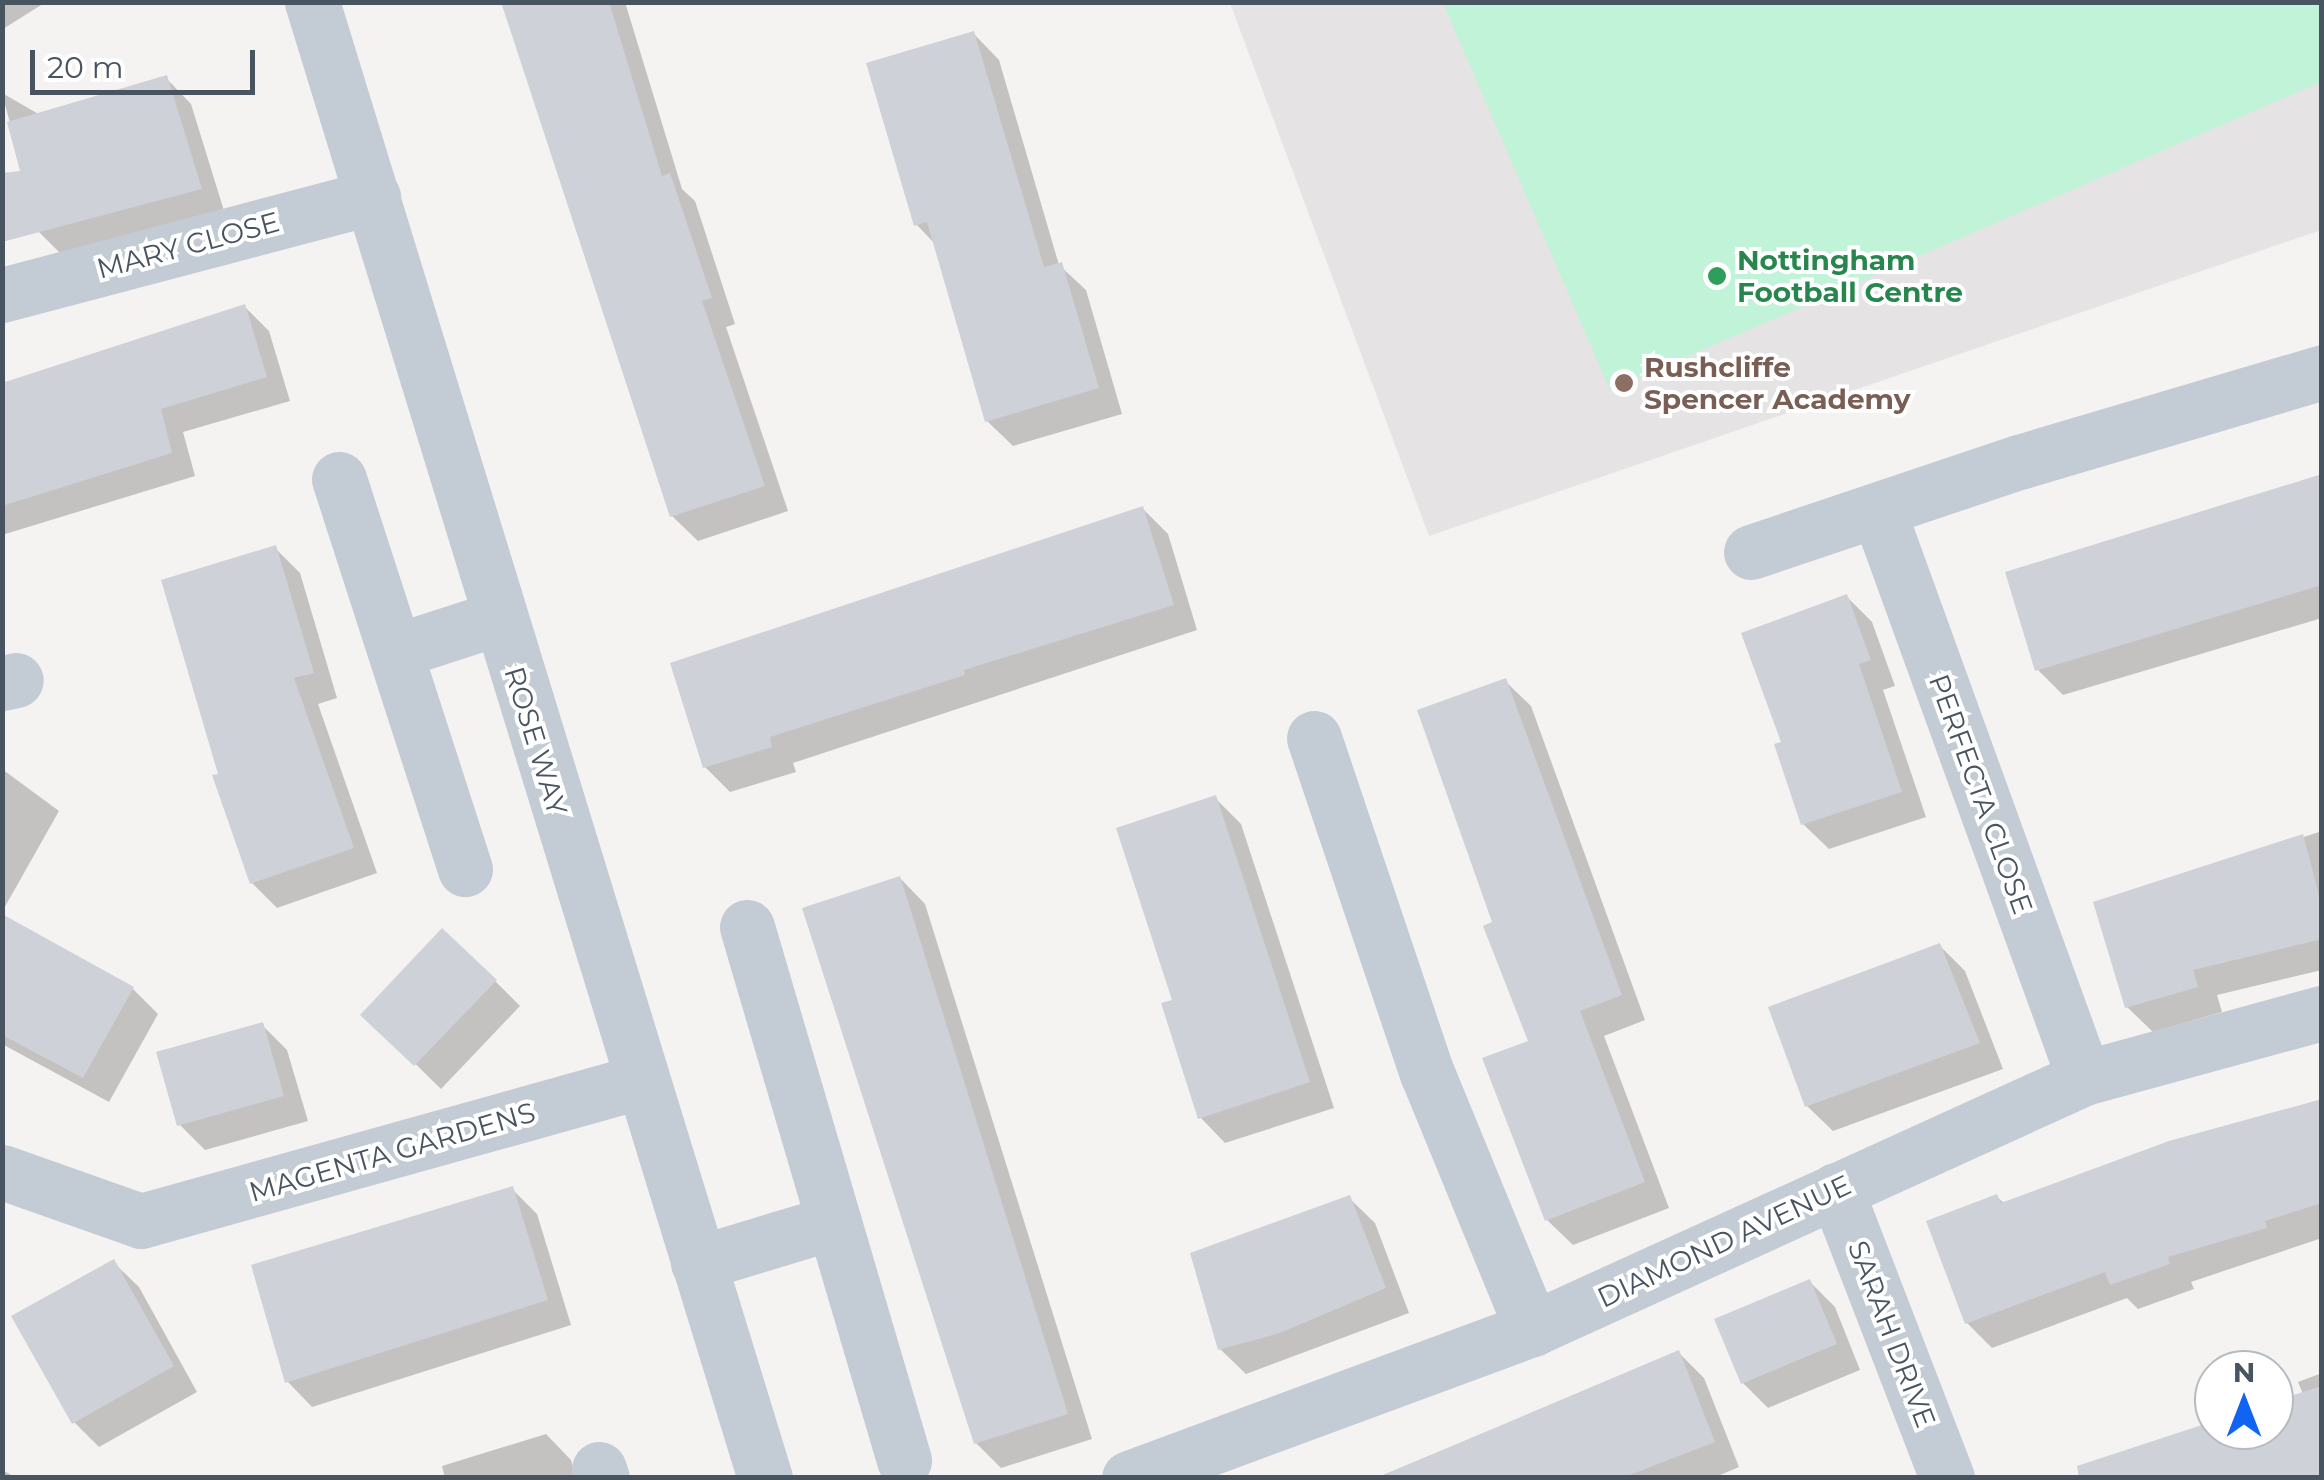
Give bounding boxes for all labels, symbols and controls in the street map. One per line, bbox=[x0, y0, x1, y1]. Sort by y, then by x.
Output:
scale bar bbox=[35, 30, 260, 92]
text: 20 m bbox=[47, 49, 124, 86]
street label: MARY CLOSE bbox=[93, 205, 283, 285]
place label: Nottingham Football Centre bbox=[1737, 243, 1963, 309]
marker: Nottingham Football Centre bbox=[1706, 265, 1728, 287]
place label: Rushcliffe Spencer Academy bbox=[1644, 350, 1910, 416]
marker: Rushcliffe Spencer Academy bbox=[1613, 372, 1635, 394]
street label: ROSE WAY bbox=[497, 663, 575, 819]
street label: PERFECTA CLOSE bbox=[1922, 670, 2040, 918]
street label: MAGENTA GARDENS bbox=[245, 1095, 539, 1209]
street label: DIAMOND AVENUE bbox=[1592, 1168, 1856, 1314]
street label: SARAH DRIVE bbox=[1841, 1236, 1943, 1432]
north arrow bbox=[2194, 1350, 2294, 1450]
text: N bbox=[2233, 1355, 2255, 1389]

